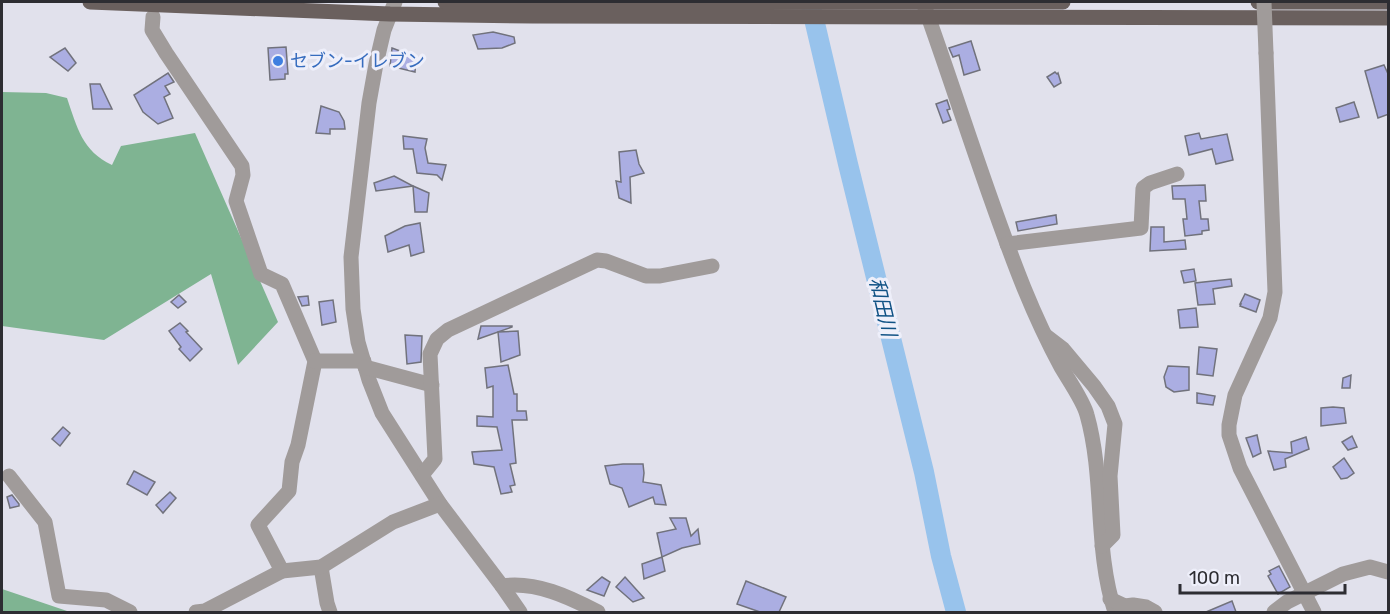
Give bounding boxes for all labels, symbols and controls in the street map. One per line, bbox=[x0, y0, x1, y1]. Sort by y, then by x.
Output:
place label: セブン-イレブン bbox=[290, 50, 425, 72]
marker: セブン-イレブン bbox=[271, 54, 285, 68]
water label: 和田川 bbox=[865, 275, 902, 341]
scale bar bbox=[1180, 557, 1345, 595]
text: 100 m bbox=[1189, 567, 1240, 589]

